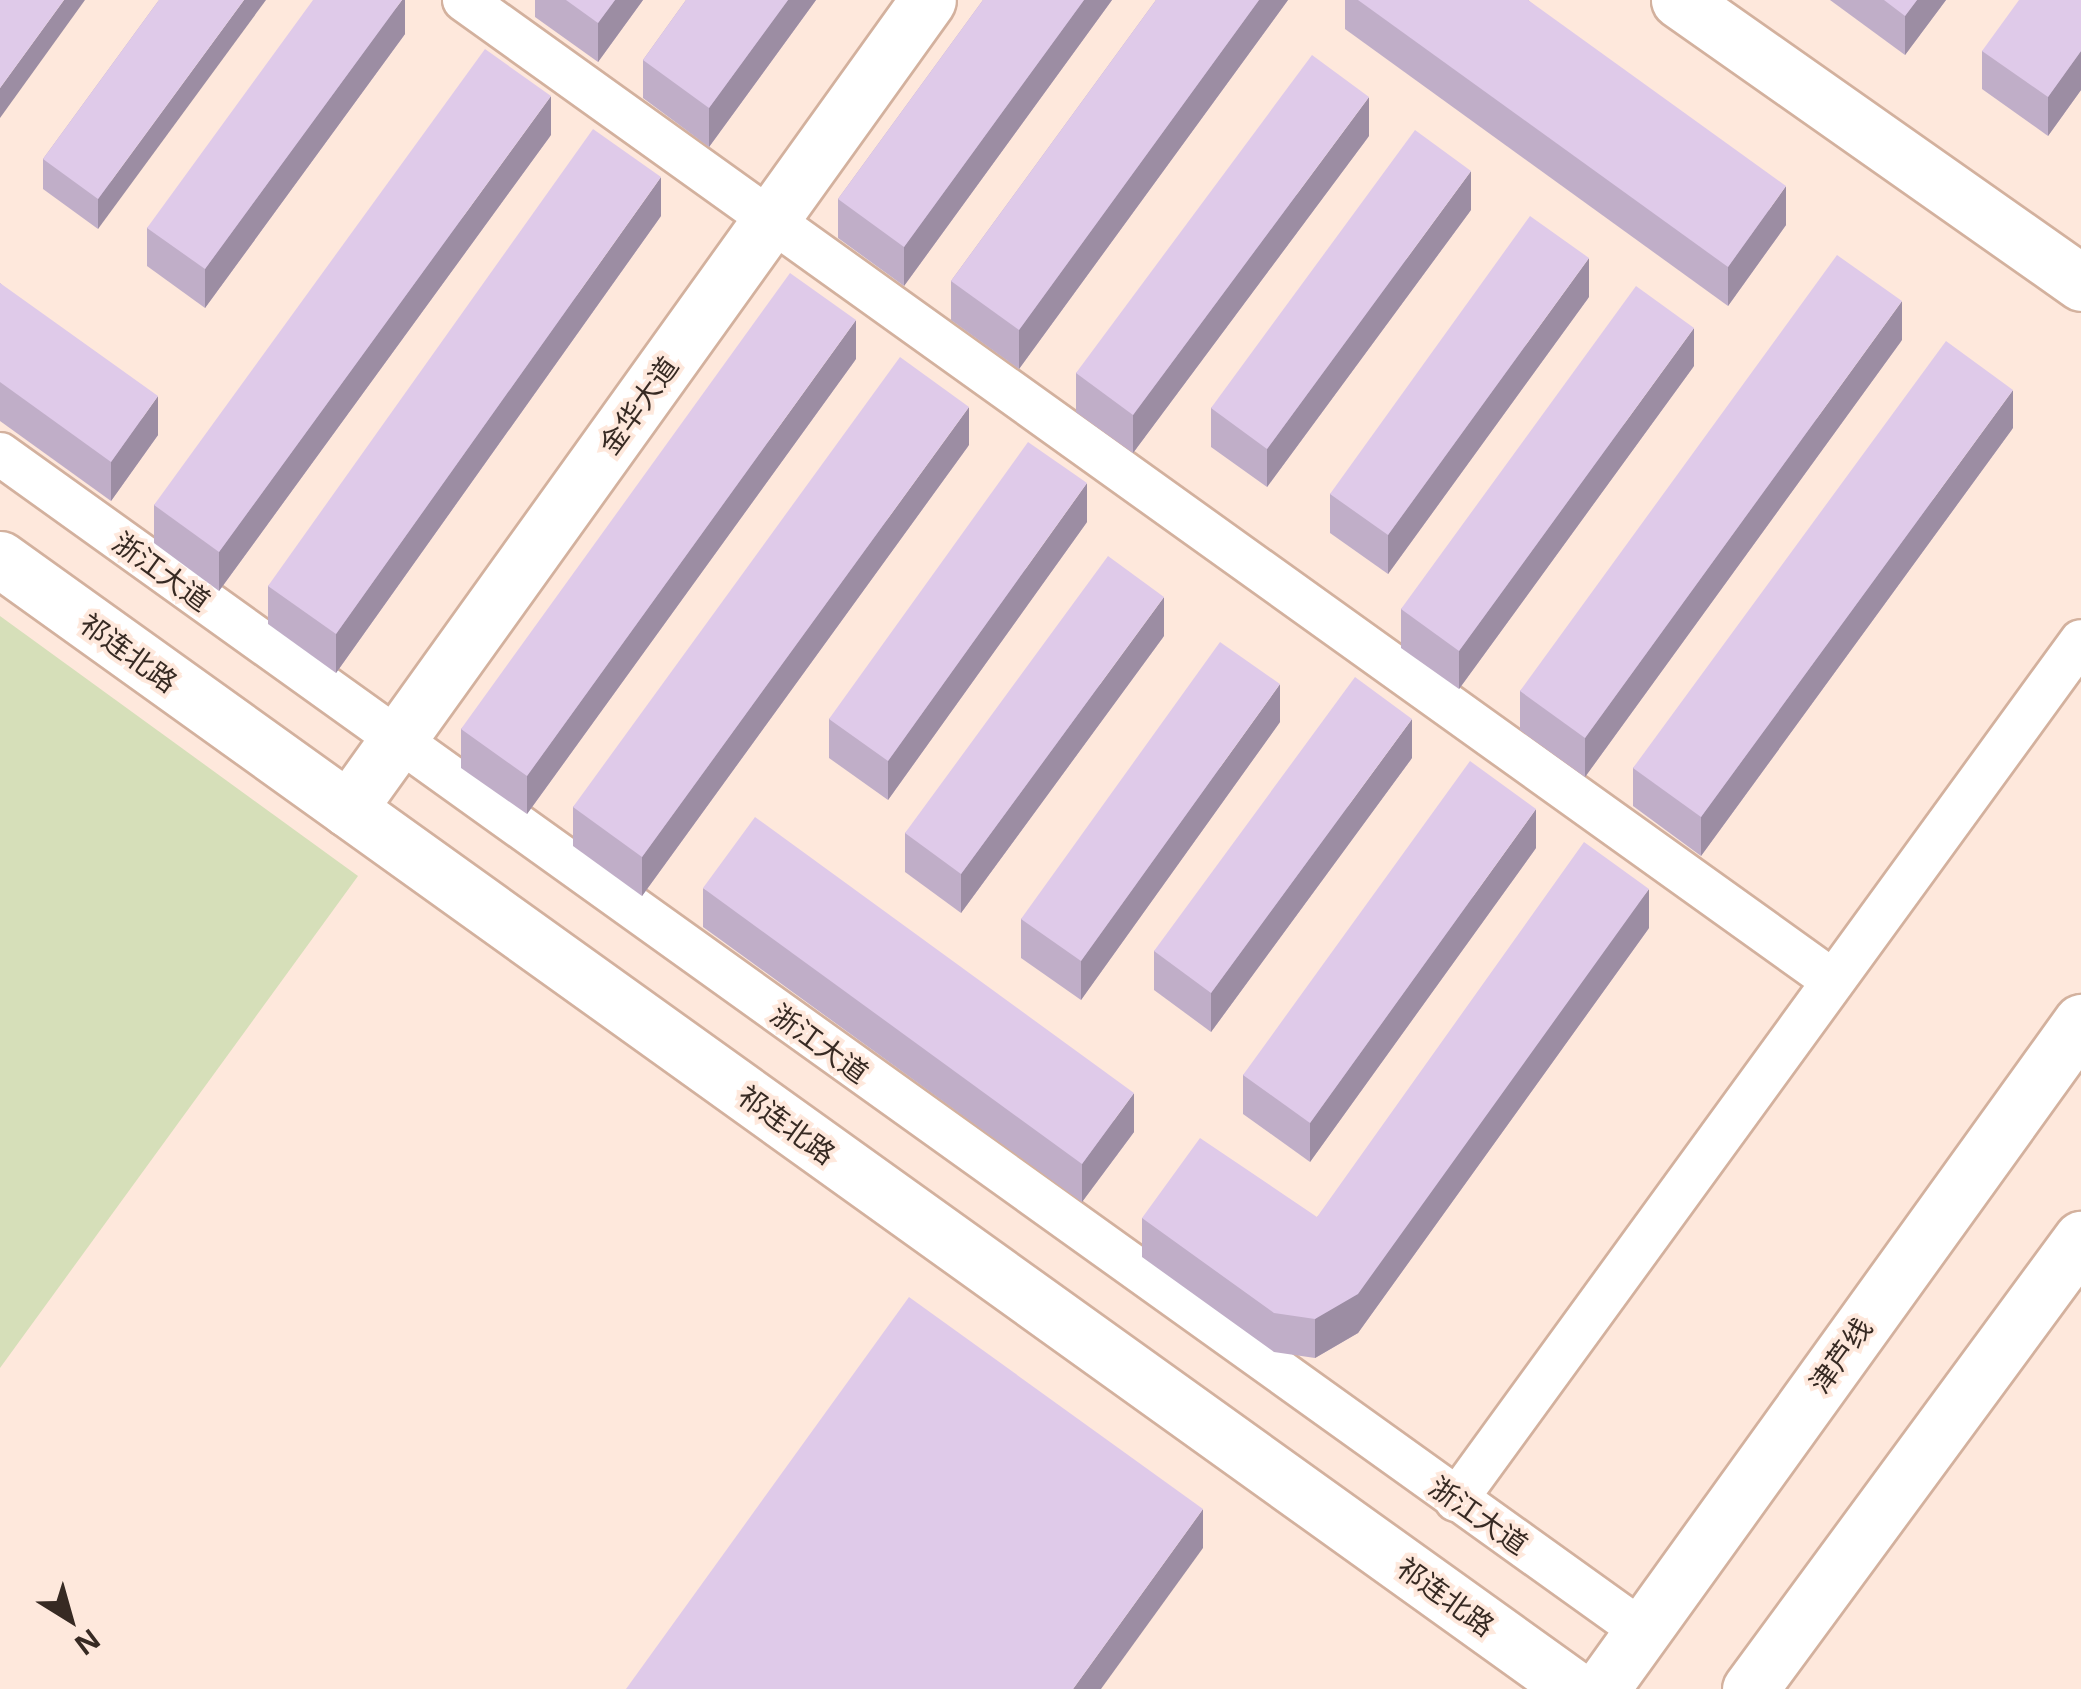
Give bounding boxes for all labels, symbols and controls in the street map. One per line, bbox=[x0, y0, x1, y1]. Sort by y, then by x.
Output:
street label: 金华大道 bbox=[591, 350, 685, 460]
street label: 浙江大道 bbox=[107, 524, 217, 618]
street label: 祁连北路 bbox=[74, 605, 184, 699]
street label: 浙江大道 bbox=[765, 996, 875, 1090]
street label: 祁连北路 bbox=[732, 1077, 842, 1171]
street label: 津芦线 bbox=[1802, 1311, 1878, 1399]
street label: 浙江大道 bbox=[1423, 1469, 1535, 1561]
street label: 祁连北路 bbox=[1391, 1549, 1501, 1643]
north arrow bbox=[20, 1569, 120, 1669]
text: N bbox=[68, 1621, 109, 1665]

